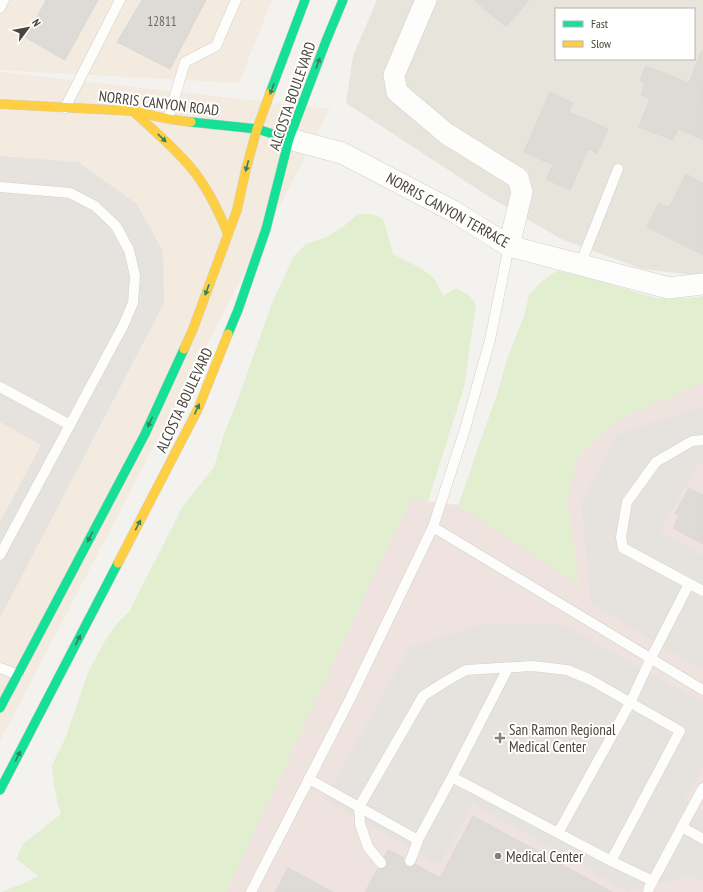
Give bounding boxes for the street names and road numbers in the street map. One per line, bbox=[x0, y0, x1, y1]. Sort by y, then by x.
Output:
street label: ALCOSTA BOULEVARD bbox=[265, 39, 320, 153]
street label: NORRIS CANYON ROAD bbox=[98, 86, 220, 120]
street label: NORRIS CANYON TERRACE bbox=[383, 168, 513, 252]
street label: ALCOSTA BOULEVARD bbox=[151, 344, 217, 456]

